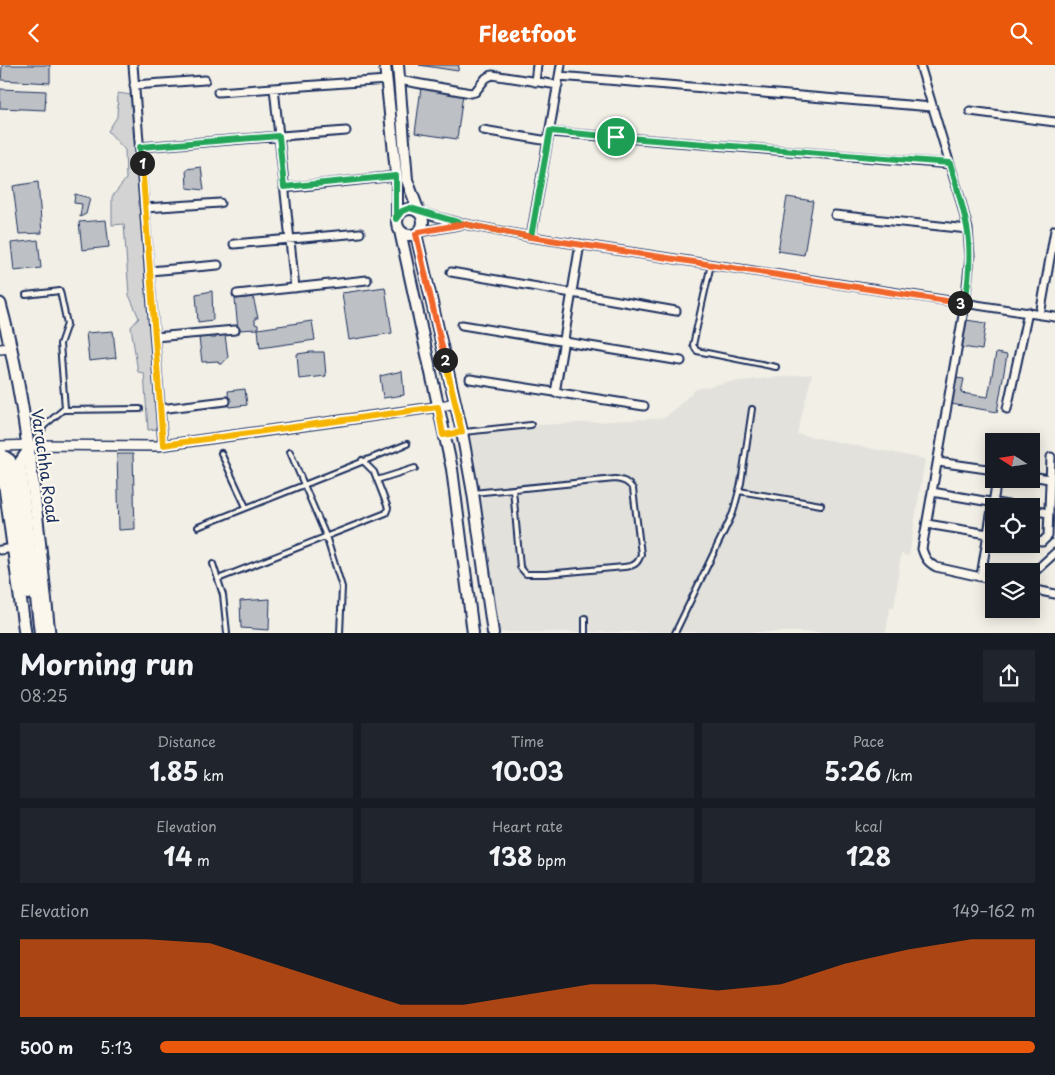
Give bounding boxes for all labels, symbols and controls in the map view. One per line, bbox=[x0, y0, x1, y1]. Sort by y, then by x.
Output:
text: Fleetfoot bbox=[478, 16, 577, 49]
icon: back bbox=[20, 19, 48, 47]
icon: search bbox=[1007, 19, 1035, 47]
pin bbox=[595, 116, 637, 158]
icon: arrive bbox=[602, 123, 630, 151]
pin: 1 bbox=[130, 151, 154, 175]
text: 1 bbox=[139, 153, 146, 174]
pin: 3 bbox=[948, 291, 972, 315]
text: 3 bbox=[956, 293, 965, 314]
pin: 2 bbox=[432, 347, 458, 373]
text: 2 bbox=[441, 350, 450, 371]
street label: Varachha Road bbox=[26, 407, 66, 525]
north arrow bbox=[985, 433, 1040, 487]
map controls bbox=[985, 433, 1040, 618]
button: locate bbox=[985, 498, 1040, 553]
button: layers bbox=[985, 563, 1040, 618]
text: Morning run bbox=[20, 642, 194, 685]
button: share bbox=[983, 650, 1035, 702]
text: 08:25 bbox=[20, 683, 68, 707]
text: Distance bbox=[157, 731, 216, 752]
text: Time bbox=[511, 731, 544, 752]
text: Pace bbox=[853, 731, 884, 752]
text: 1.85 bbox=[149, 752, 198, 790]
text: 10:03 bbox=[491, 752, 564, 790]
text: 5:26 bbox=[824, 752, 881, 790]
text: km bbox=[198, 765, 224, 786]
text: /km bbox=[881, 765, 913, 786]
text: Elevation bbox=[156, 816, 217, 837]
text: Heart rate bbox=[492, 816, 563, 837]
text: kcal bbox=[855, 816, 882, 837]
text: 14 bbox=[163, 837, 192, 875]
text: 138 bbox=[489, 837, 533, 875]
text: 128 bbox=[846, 837, 891, 875]
text: m bbox=[192, 850, 210, 871]
text: bpm bbox=[533, 850, 566, 871]
text: Elevation bbox=[20, 898, 89, 922]
text: 149–162 m bbox=[953, 898, 1035, 922]
text: 500 m bbox=[20, 1035, 73, 1059]
text: 5:13 bbox=[100, 1035, 133, 1059]

